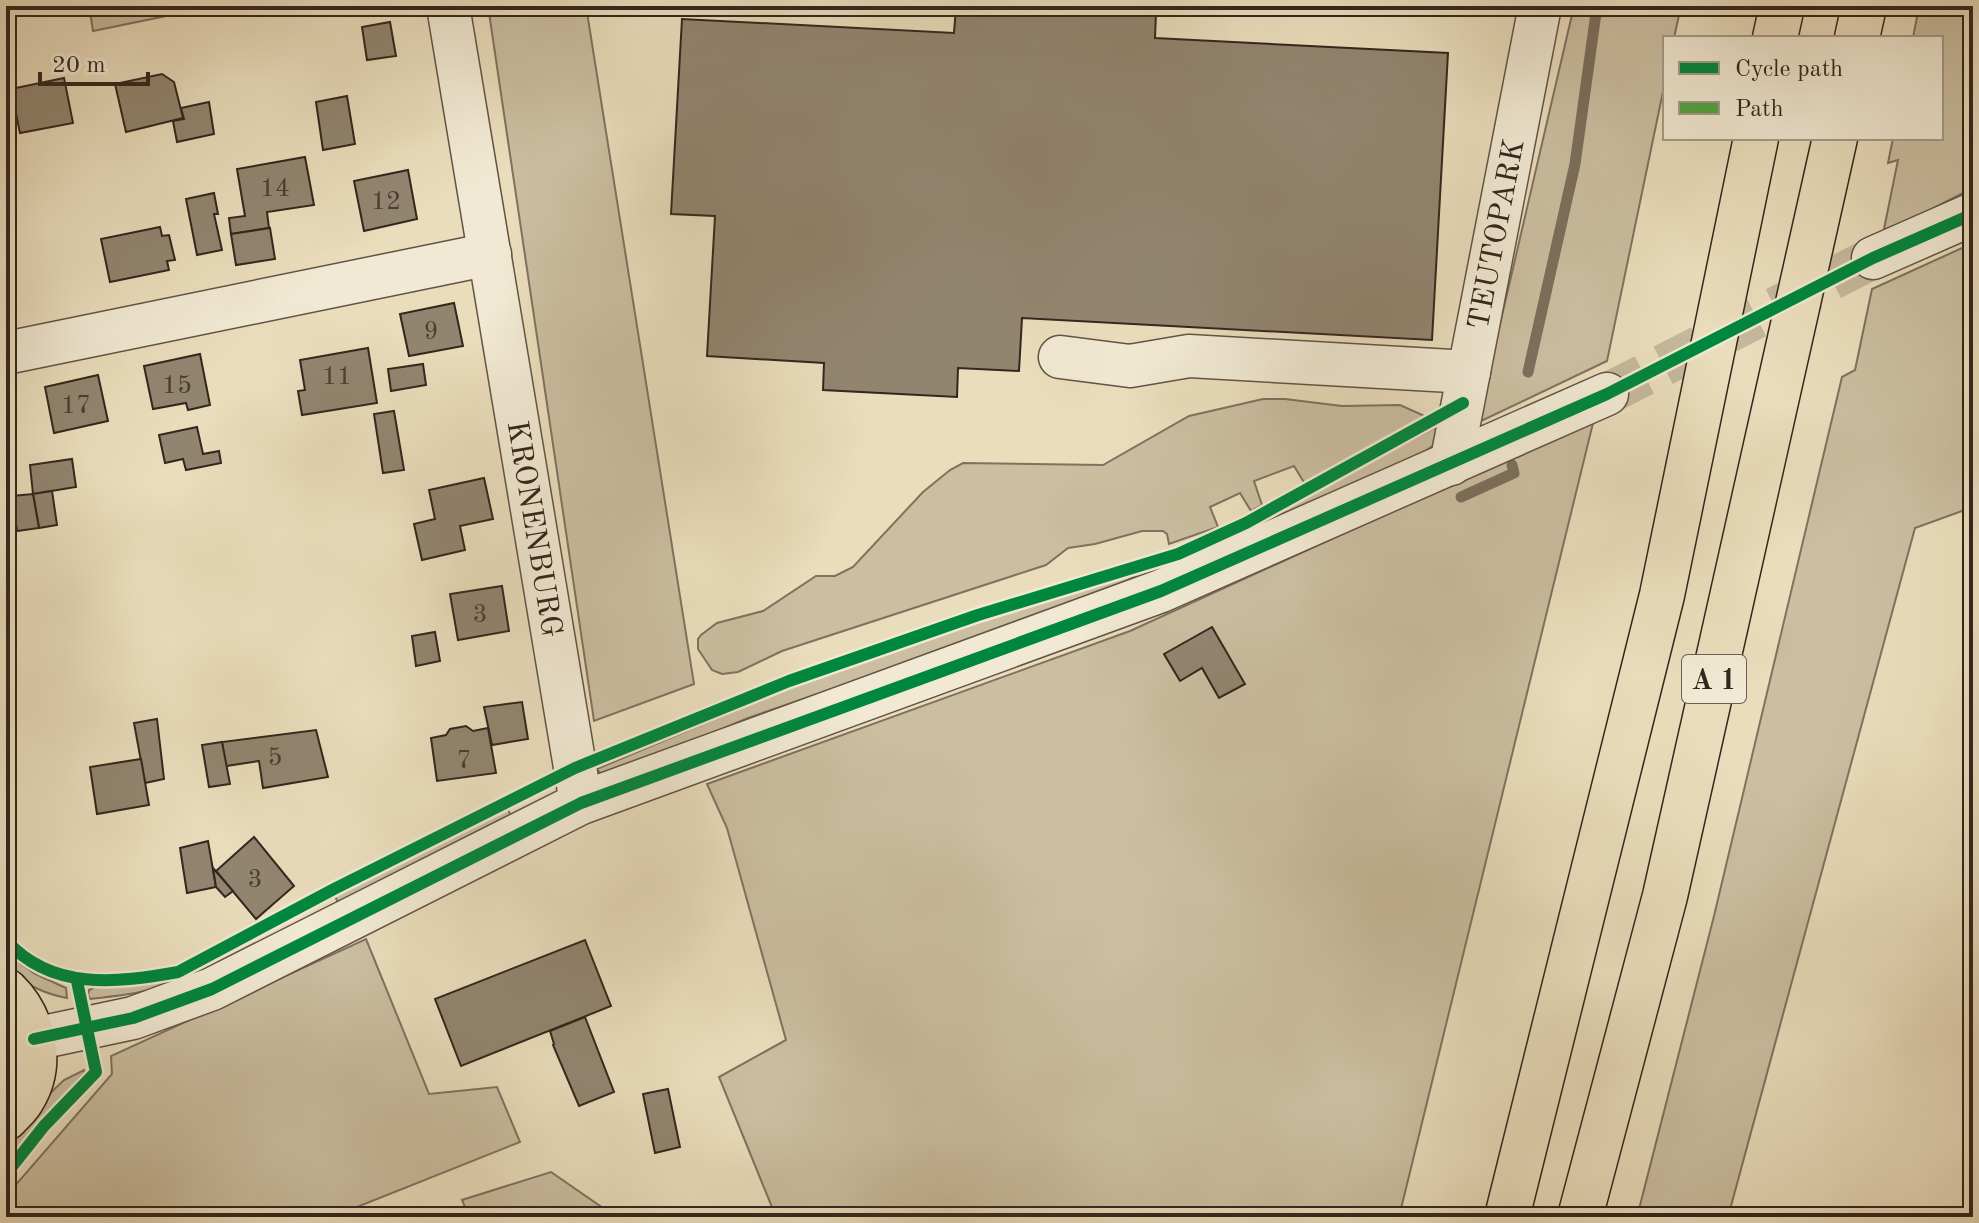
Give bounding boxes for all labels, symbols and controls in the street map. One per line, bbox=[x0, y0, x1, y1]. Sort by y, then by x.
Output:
scale bar bbox=[40, 36, 148, 86]
legend bbox=[1663, 36, 1943, 140]
text: 20 m bbox=[52, 54, 106, 78]
text: Cycle path bbox=[1735, 58, 1843, 82]
text: Path bbox=[1735, 98, 1784, 122]
street label: TEUTOPARK bbox=[1464, 137, 1531, 332]
house number: 14 bbox=[260, 176, 290, 202]
house number: 12 bbox=[371, 189, 401, 215]
house number: 9 bbox=[423, 319, 439, 345]
house number: 11 bbox=[322, 364, 352, 390]
house number: 15 bbox=[162, 373, 192, 399]
house number: 17 bbox=[61, 393, 91, 419]
street label: KRONENBURG bbox=[500, 419, 566, 639]
house number: 3 bbox=[472, 602, 488, 628]
road number: A 1 bbox=[1682, 655, 1746, 703]
house number: 5 bbox=[267, 745, 283, 771]
house number: 7 bbox=[456, 748, 472, 774]
house number: 3 bbox=[247, 867, 263, 893]

